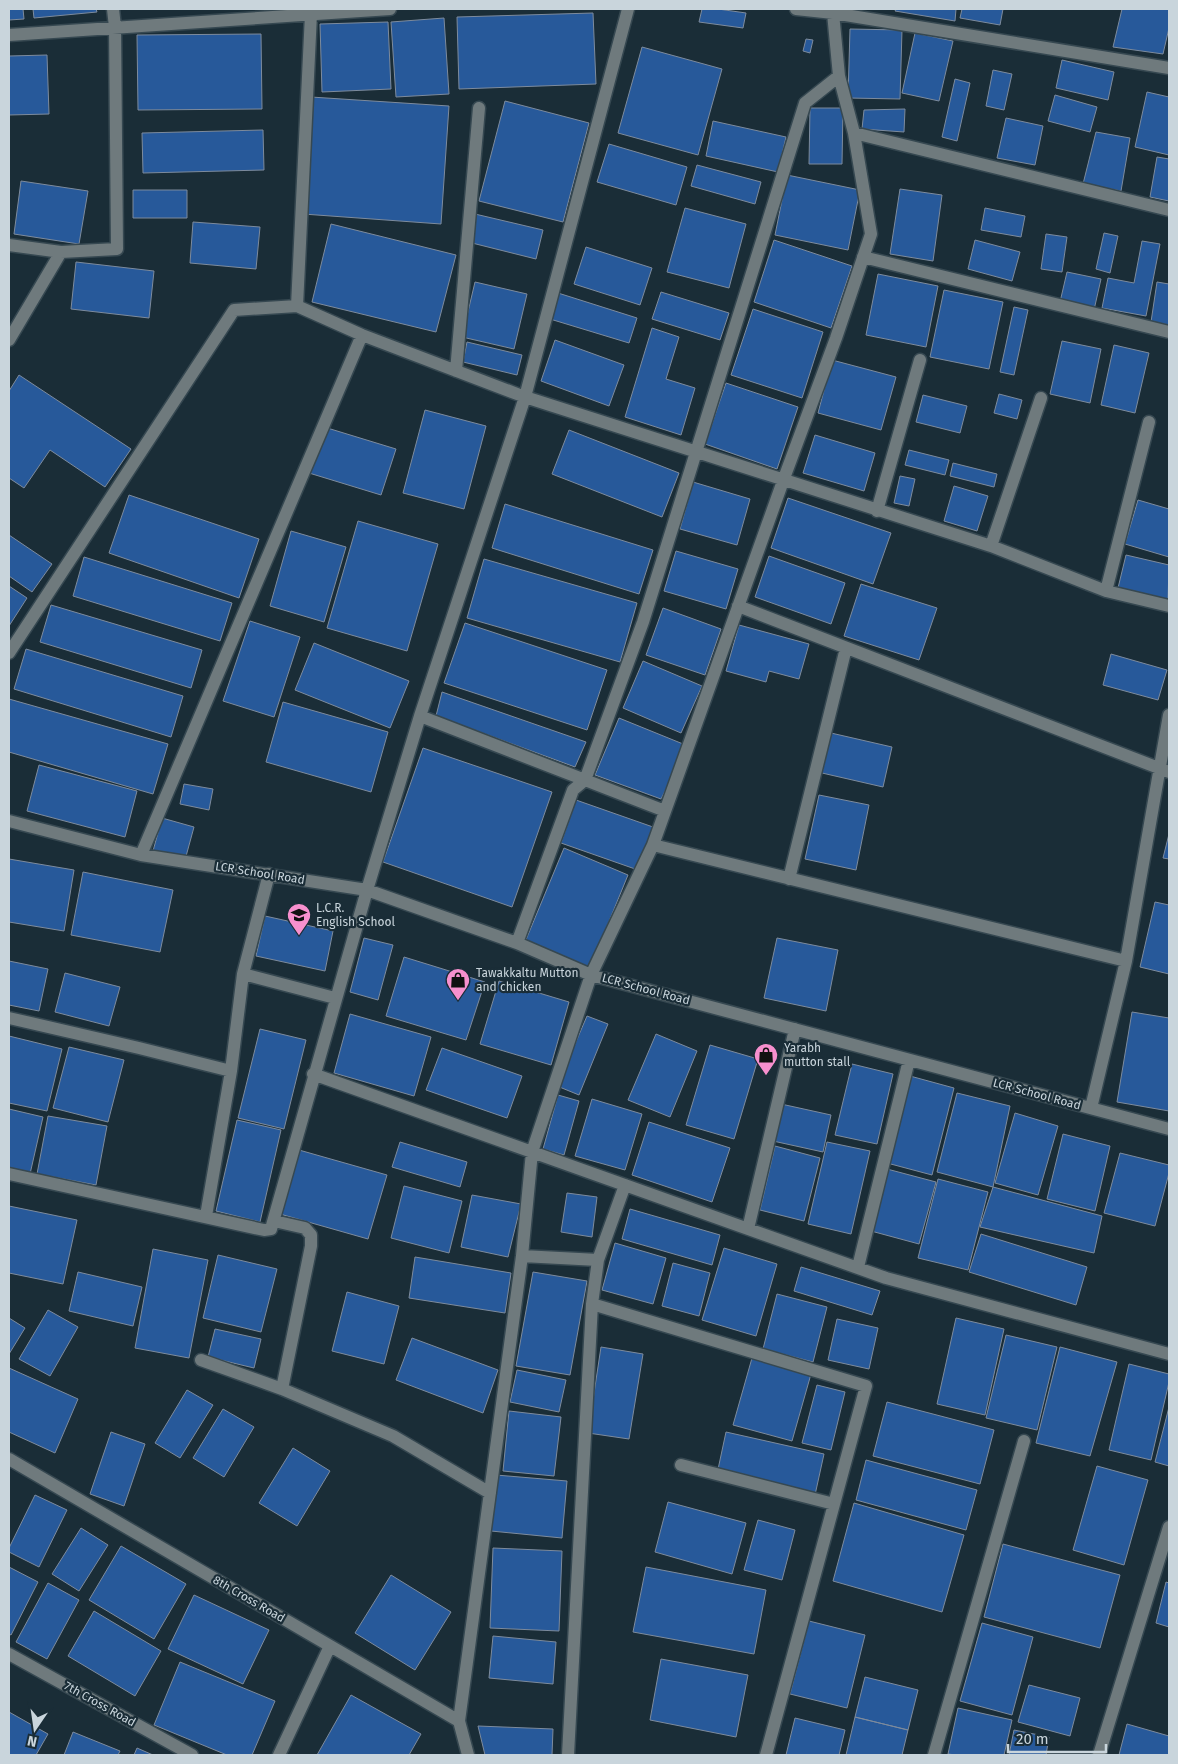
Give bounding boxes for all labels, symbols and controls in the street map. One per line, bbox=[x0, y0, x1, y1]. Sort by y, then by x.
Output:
street label: LCR School Road bbox=[214, 859, 306, 887]
place label: L.C.R. English School bbox=[316, 901, 396, 929]
school or university icon: L.C.R. English School bbox=[286, 902, 312, 936]
place label: Tawakkaltu Mutton and chicken bbox=[476, 966, 578, 994]
shop icon: Tawakkaltu Mutton and chicken bbox=[445, 967, 471, 1001]
street label: LCR School Road bbox=[601, 971, 691, 1007]
place label: Yarabh mutton stall bbox=[784, 1041, 851, 1069]
shop icon: Yarabh mutton stall bbox=[753, 1042, 779, 1076]
street label: LCR School Road bbox=[992, 1076, 1082, 1112]
street label: 8th Cross Road bbox=[210, 1573, 288, 1625]
street label: 7th Cross Road bbox=[62, 1679, 138, 1729]
north arrow bbox=[10, 1704, 60, 1754]
scale bar bbox=[1008, 1722, 1106, 1754]
text: 20 m bbox=[1016, 1730, 1049, 1748]
text: N bbox=[26, 1732, 39, 1751]

